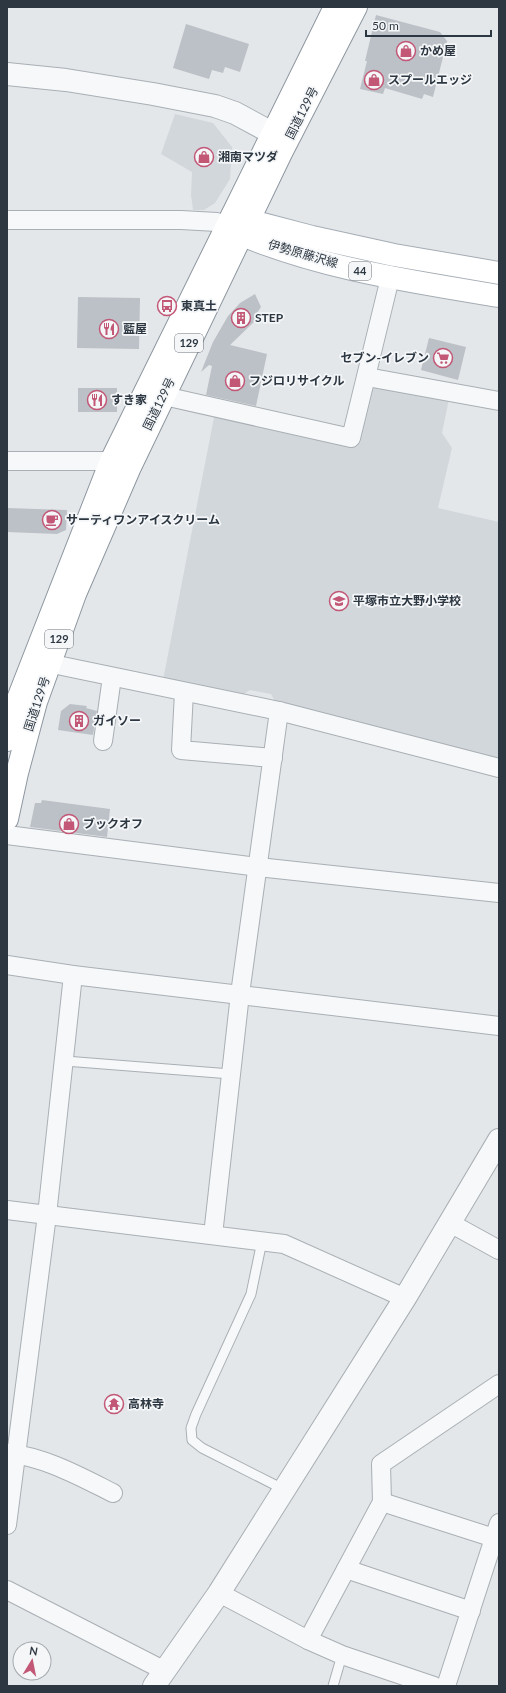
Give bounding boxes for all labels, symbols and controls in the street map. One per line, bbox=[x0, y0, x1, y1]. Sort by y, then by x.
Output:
scale bar bbox=[366, 12, 491, 38]
text: 50 m bbox=[372, 18, 399, 33]
shop icon: かめ屋 bbox=[395, 40, 417, 62]
place label: かめ屋 bbox=[420, 43, 456, 58]
shop icon: スプールエッジ bbox=[363, 69, 385, 91]
place label: スプールエッジ bbox=[388, 72, 472, 87]
street label: 国道129号 bbox=[282, 84, 321, 142]
shop icon: 湘南マツダ bbox=[193, 146, 215, 168]
place label: 湘南マツダ bbox=[218, 149, 278, 164]
street label: 伊勢原藤沢線 bbox=[266, 236, 340, 271]
road number: 44 bbox=[349, 262, 371, 280]
bus stop icon: 東真土 bbox=[156, 295, 178, 317]
place label: 東真土 bbox=[181, 298, 217, 313]
building icon: STEP bbox=[230, 307, 252, 329]
place label: STEP bbox=[255, 310, 284, 325]
restaurant icon: 藍屋 bbox=[98, 318, 120, 340]
place label: 藍屋 bbox=[123, 321, 147, 336]
road number: 129 bbox=[175, 334, 203, 352]
supermarket icon: セブン-イレブン bbox=[432, 347, 454, 369]
place label: セブン-イレブン bbox=[341, 350, 429, 365]
shop icon: フジロリサイクル bbox=[224, 370, 246, 392]
place label: フジロリサイクル bbox=[249, 373, 344, 388]
street label: 国道129号 bbox=[139, 375, 178, 433]
restaurant icon: すき家 bbox=[86, 389, 108, 411]
place label: すき家 bbox=[111, 392, 147, 407]
cafe icon: サーティワンアイスクリーム bbox=[41, 509, 63, 531]
place label: サーティワンアイスクリーム bbox=[66, 512, 220, 527]
school or university icon: 平塚市立大野小学校 bbox=[328, 590, 350, 612]
place label: 平塚市立大野小学校 bbox=[353, 593, 461, 608]
road number: 129 bbox=[45, 630, 73, 648]
street label: 国道129号 bbox=[21, 674, 52, 733]
building icon: ガイソー bbox=[68, 710, 90, 732]
place label: ガイソー bbox=[93, 713, 141, 728]
shop icon: ブックオフ bbox=[58, 813, 80, 835]
place label: ブックオフ bbox=[83, 816, 143, 831]
temple icon: 高林寺 bbox=[103, 1393, 125, 1415]
place label: 高林寺 bbox=[128, 1396, 164, 1411]
north arrow bbox=[12, 1641, 52, 1681]
text: N bbox=[29, 1644, 39, 1658]

